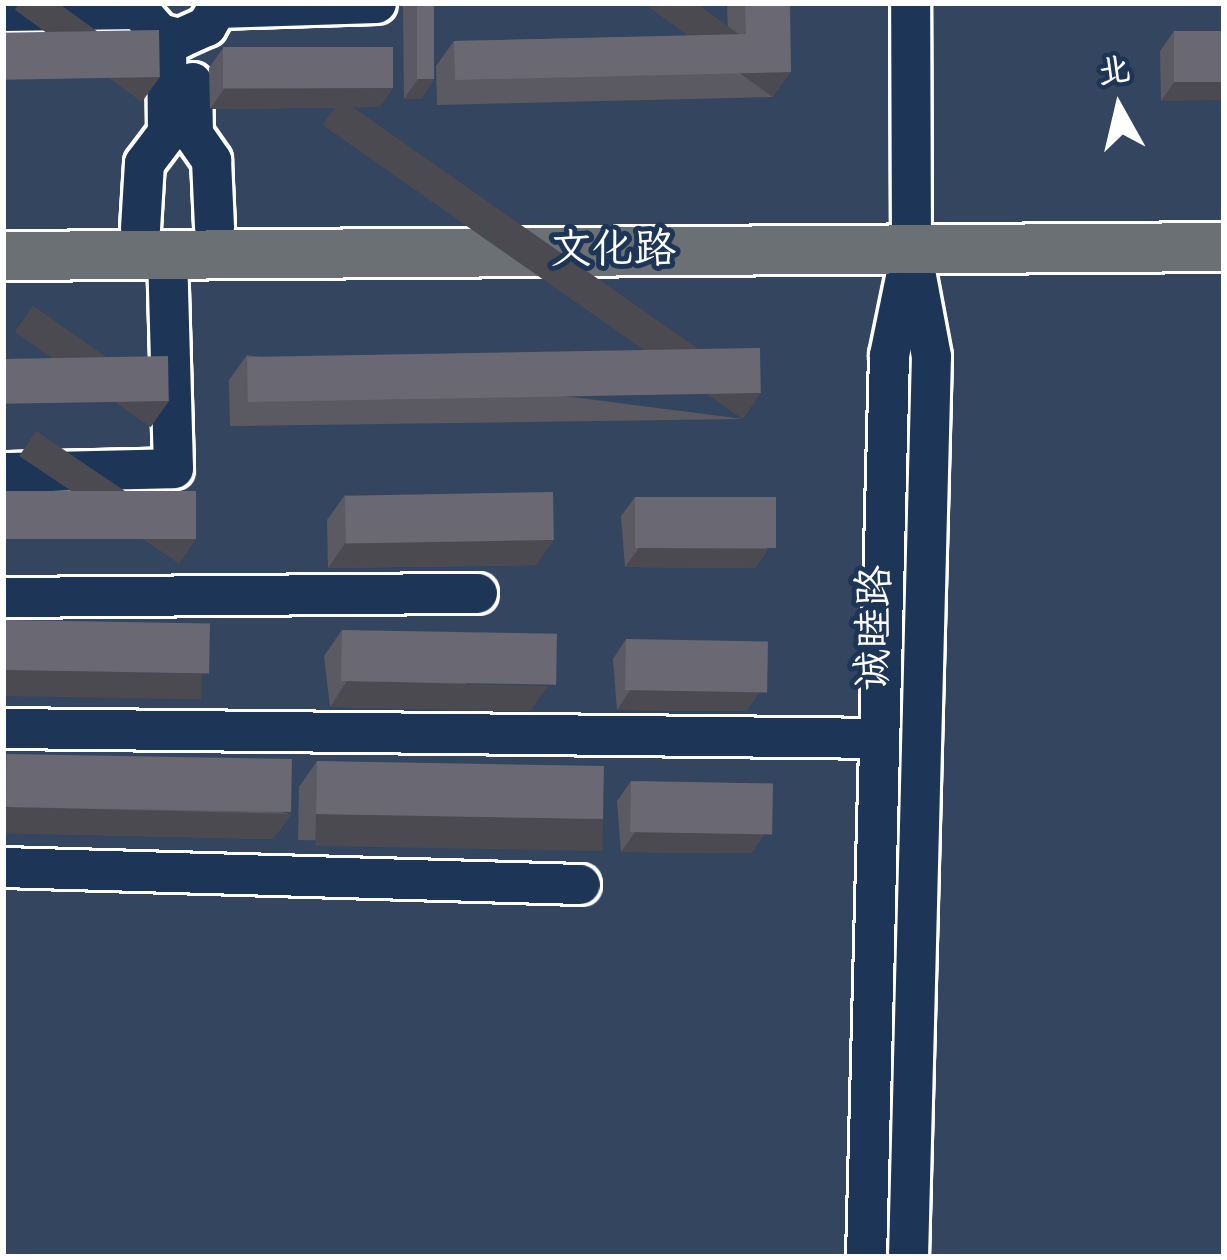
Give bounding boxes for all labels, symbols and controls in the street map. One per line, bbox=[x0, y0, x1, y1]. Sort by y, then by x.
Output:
north arrow bbox=[1059, 48, 1179, 168]
text: 北 bbox=[1095, 48, 1133, 96]
street label: 文化路 bbox=[550, 226, 676, 276]
street label: 诚睦路 bbox=[850, 565, 902, 691]

